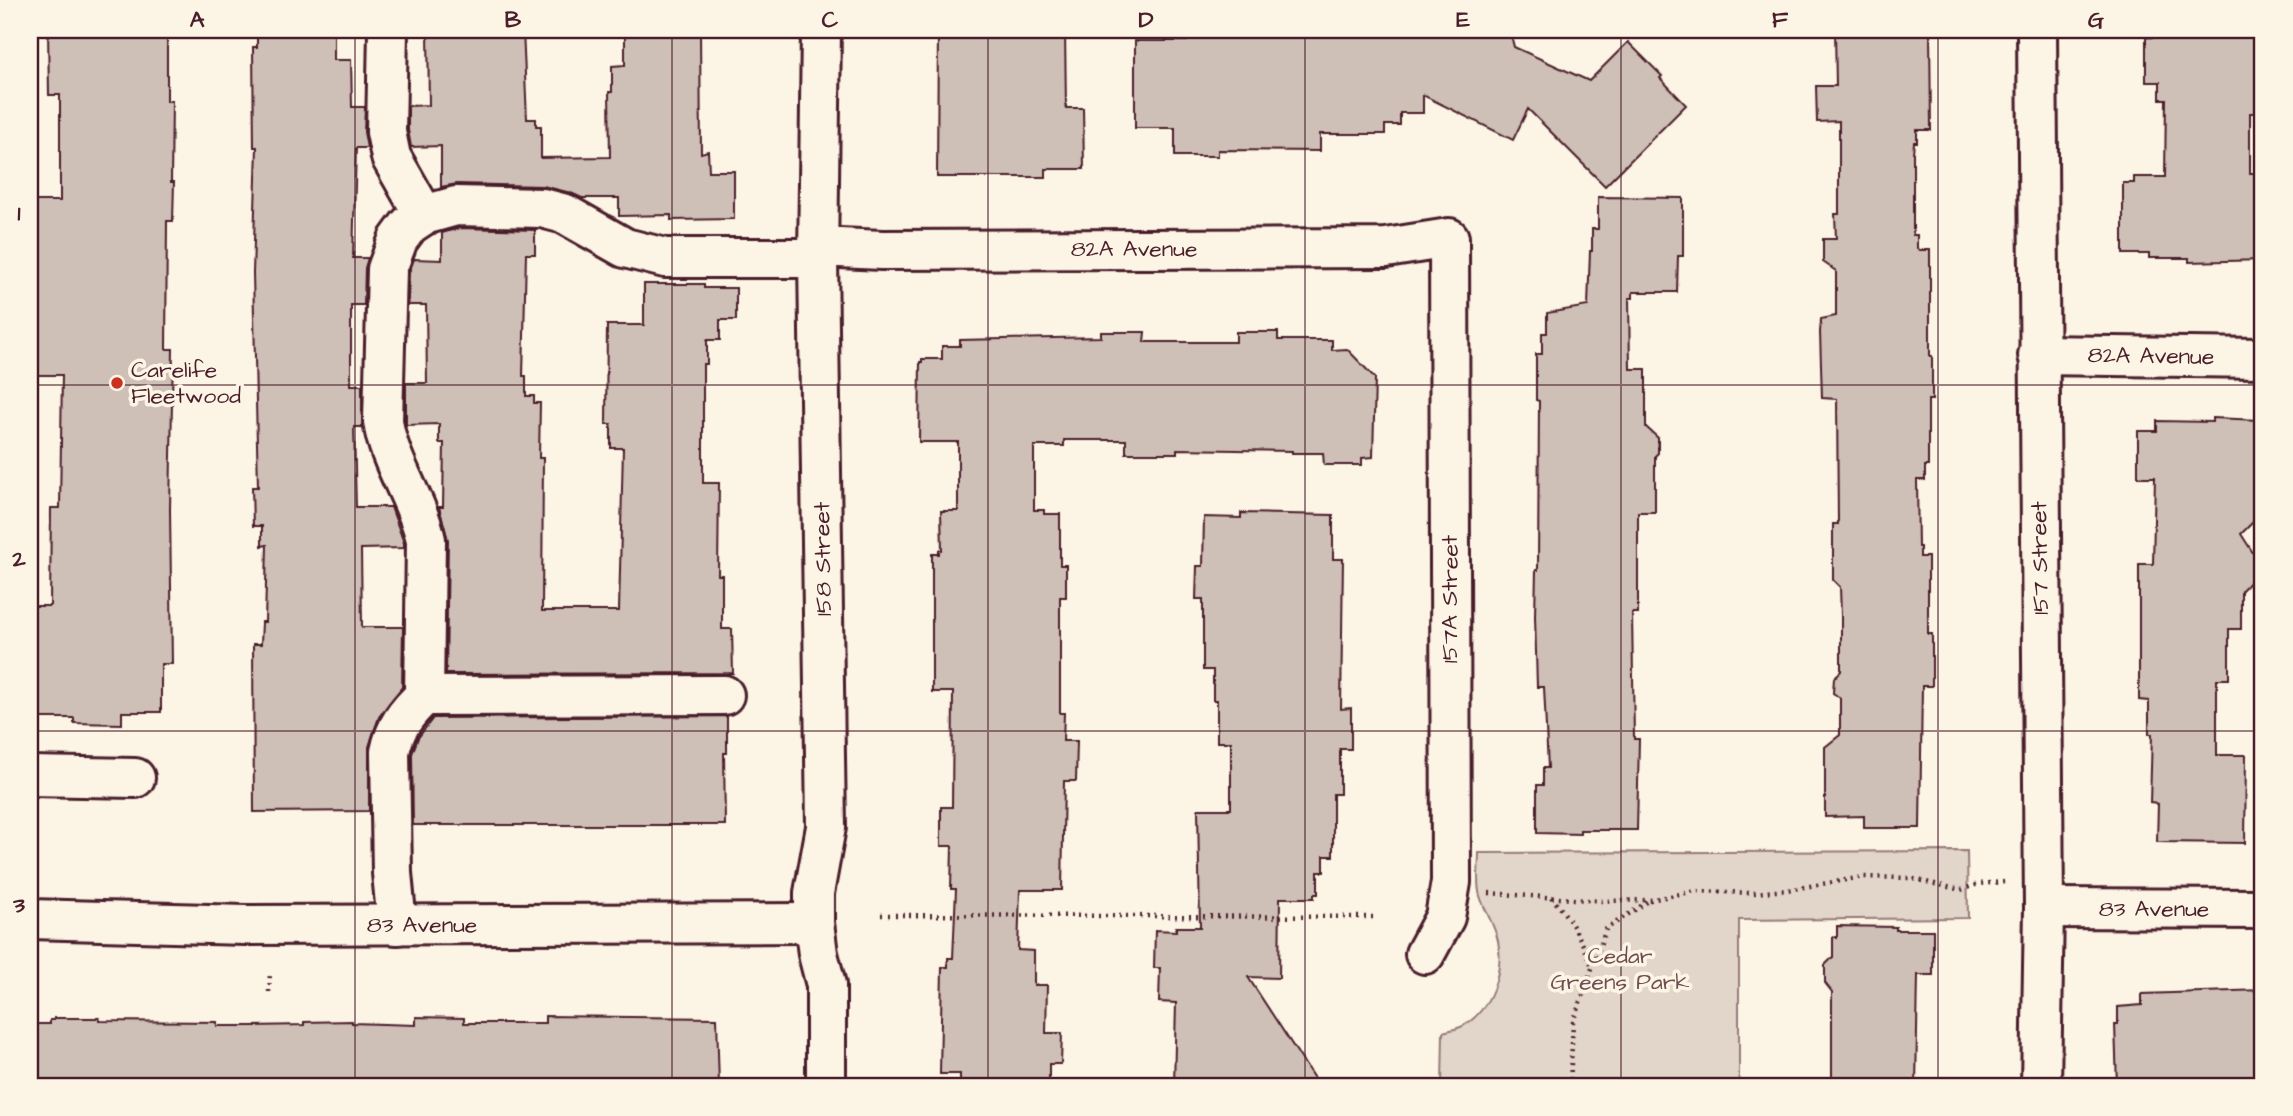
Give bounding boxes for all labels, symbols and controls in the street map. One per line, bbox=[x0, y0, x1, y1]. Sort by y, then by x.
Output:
text: A bbox=[190, 4, 205, 36]
text: B bbox=[505, 4, 522, 36]
text: C bbox=[822, 4, 839, 36]
text: D bbox=[1139, 4, 1154, 36]
text: E bbox=[1456, 4, 1470, 36]
text: F bbox=[1772, 4, 1789, 36]
text: G bbox=[2088, 4, 2104, 36]
text: 1 bbox=[18, 197, 21, 229]
street label: 82A Avenue bbox=[1071, 233, 1197, 265]
street label: 82A Avenue bbox=[2087, 339, 2215, 373]
place label: Carelife Fleetwood bbox=[131, 354, 241, 412]
marker: Carelife Fleetwood bbox=[109, 375, 125, 391]
street label: 157 Street bbox=[2023, 500, 2057, 615]
street label: 158 Street bbox=[806, 501, 840, 616]
street label: 157A Street bbox=[1434, 534, 1466, 663]
text: 2 bbox=[11, 543, 26, 575]
text: 3 bbox=[12, 889, 25, 921]
street label: 83 Avenue bbox=[2099, 893, 2209, 925]
street label: 83 Avenue bbox=[367, 909, 477, 941]
park label: Cedar Greens Park bbox=[1551, 940, 1689, 998]

